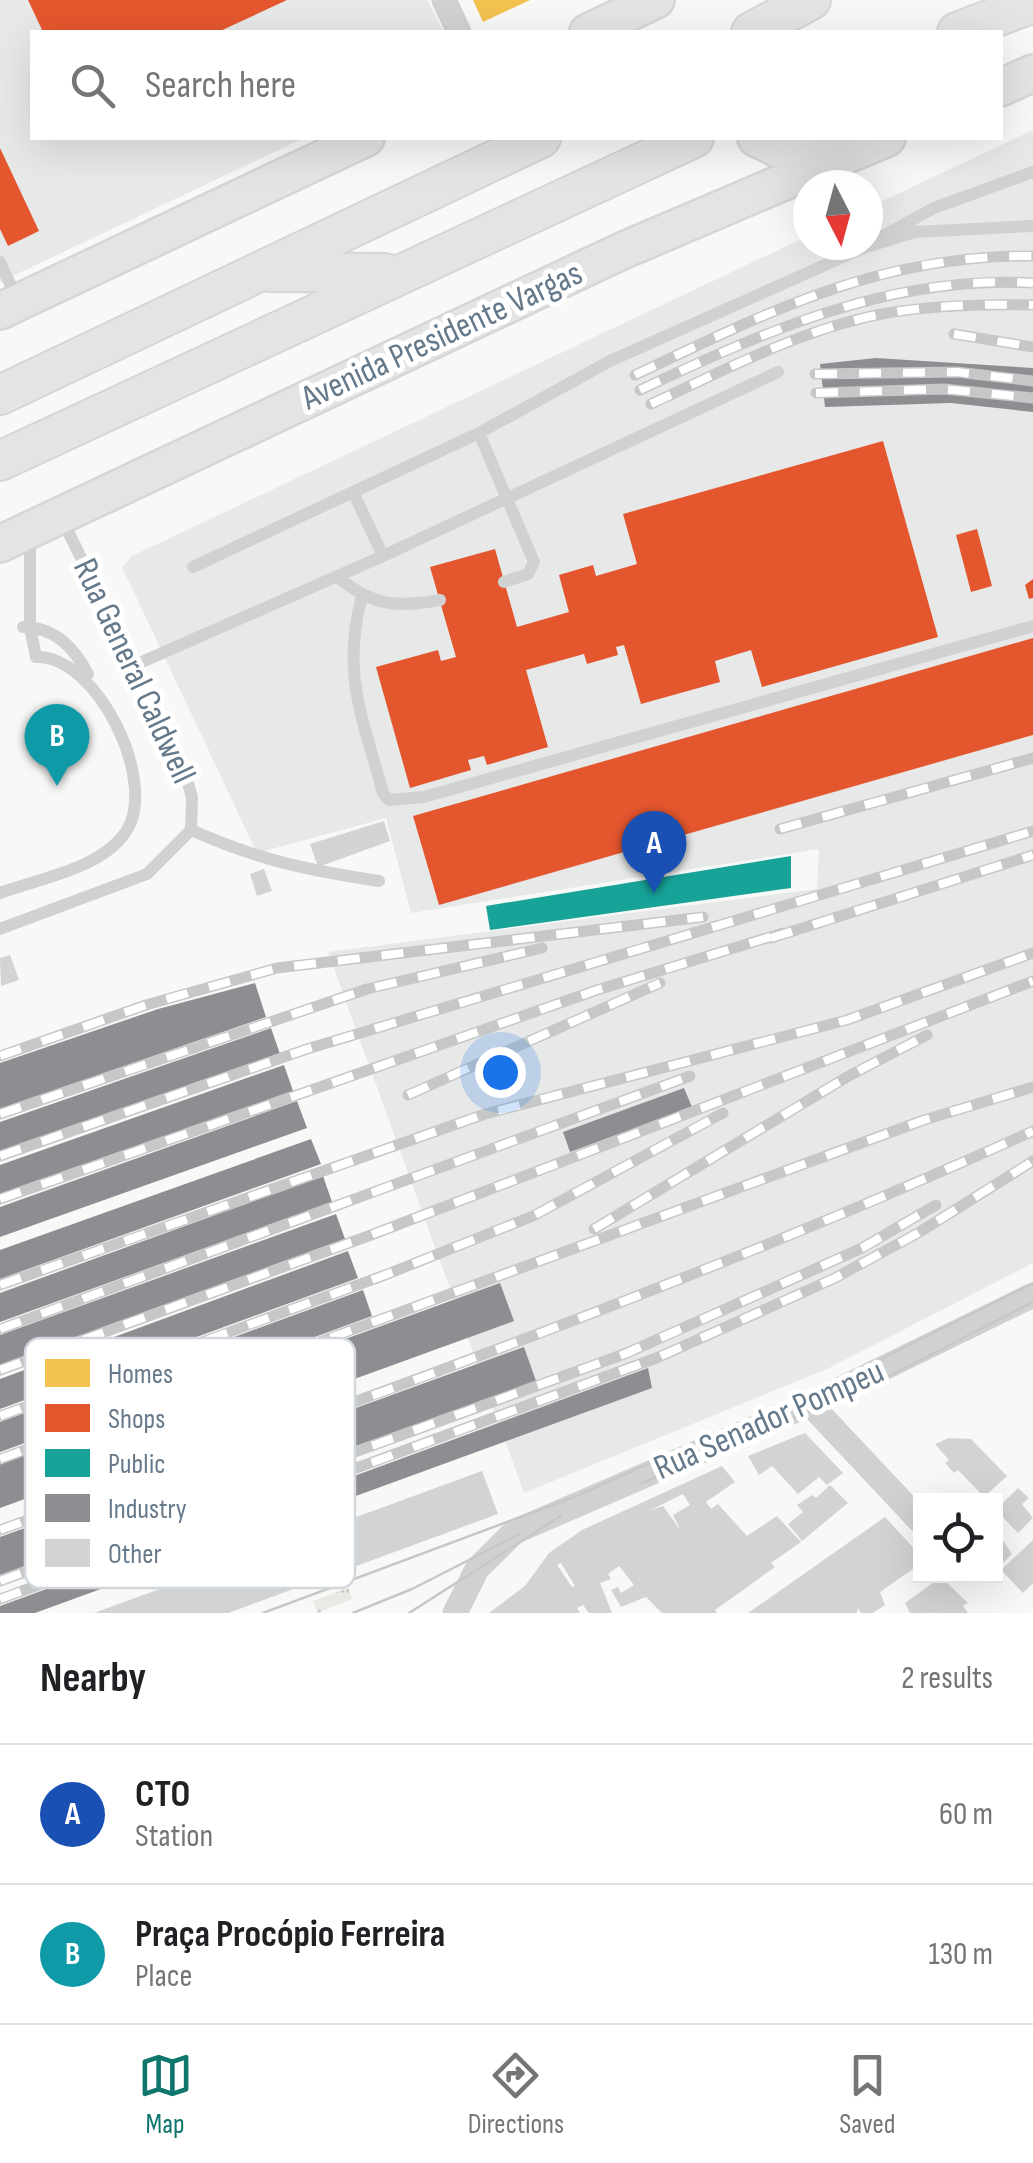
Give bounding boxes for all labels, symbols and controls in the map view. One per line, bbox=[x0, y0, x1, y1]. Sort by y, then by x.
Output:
search box bbox=[30, 30, 1003, 140]
icon: search bbox=[65, 58, 120, 113]
text: Search here bbox=[145, 63, 296, 108]
north arrow bbox=[793, 170, 883, 260]
street label: Avenida Presidente Vargas bbox=[294, 252, 589, 420]
street label: Rua General Caldwell bbox=[63, 552, 205, 790]
pin: B bbox=[24, 704, 90, 786]
pin: A bbox=[622, 810, 686, 893]
your location bbox=[475, 1047, 526, 1098]
legend bbox=[25, 1338, 355, 1588]
street label: Rua Senador Pompeu bbox=[647, 1350, 891, 1490]
text: Homes bbox=[108, 1358, 173, 1391]
text: Shops bbox=[108, 1403, 165, 1436]
text: Public bbox=[108, 1448, 165, 1481]
text: Industry bbox=[108, 1493, 187, 1526]
map controls bbox=[913, 1493, 1003, 1583]
button: locate bbox=[913, 1493, 1003, 1583]
text: Other bbox=[108, 1538, 162, 1571]
text: Nearby bbox=[40, 1653, 146, 1704]
text: 2 results bbox=[901, 1659, 993, 1698]
text: CTO bbox=[135, 1772, 190, 1817]
text: A bbox=[65, 1795, 80, 1834]
text: 60 m bbox=[939, 1795, 993, 1834]
text: Station bbox=[135, 1817, 213, 1856]
text: Praça Procópio Ferreira bbox=[135, 1912, 445, 1957]
text: B bbox=[65, 1935, 80, 1974]
text: 130 m bbox=[928, 1935, 993, 1974]
text: Place bbox=[135, 1957, 192, 1996]
tab: Map bbox=[138, 2048, 193, 2141]
tab: Directions bbox=[468, 2048, 564, 2141]
tab: Saved bbox=[839, 2048, 895, 2141]

